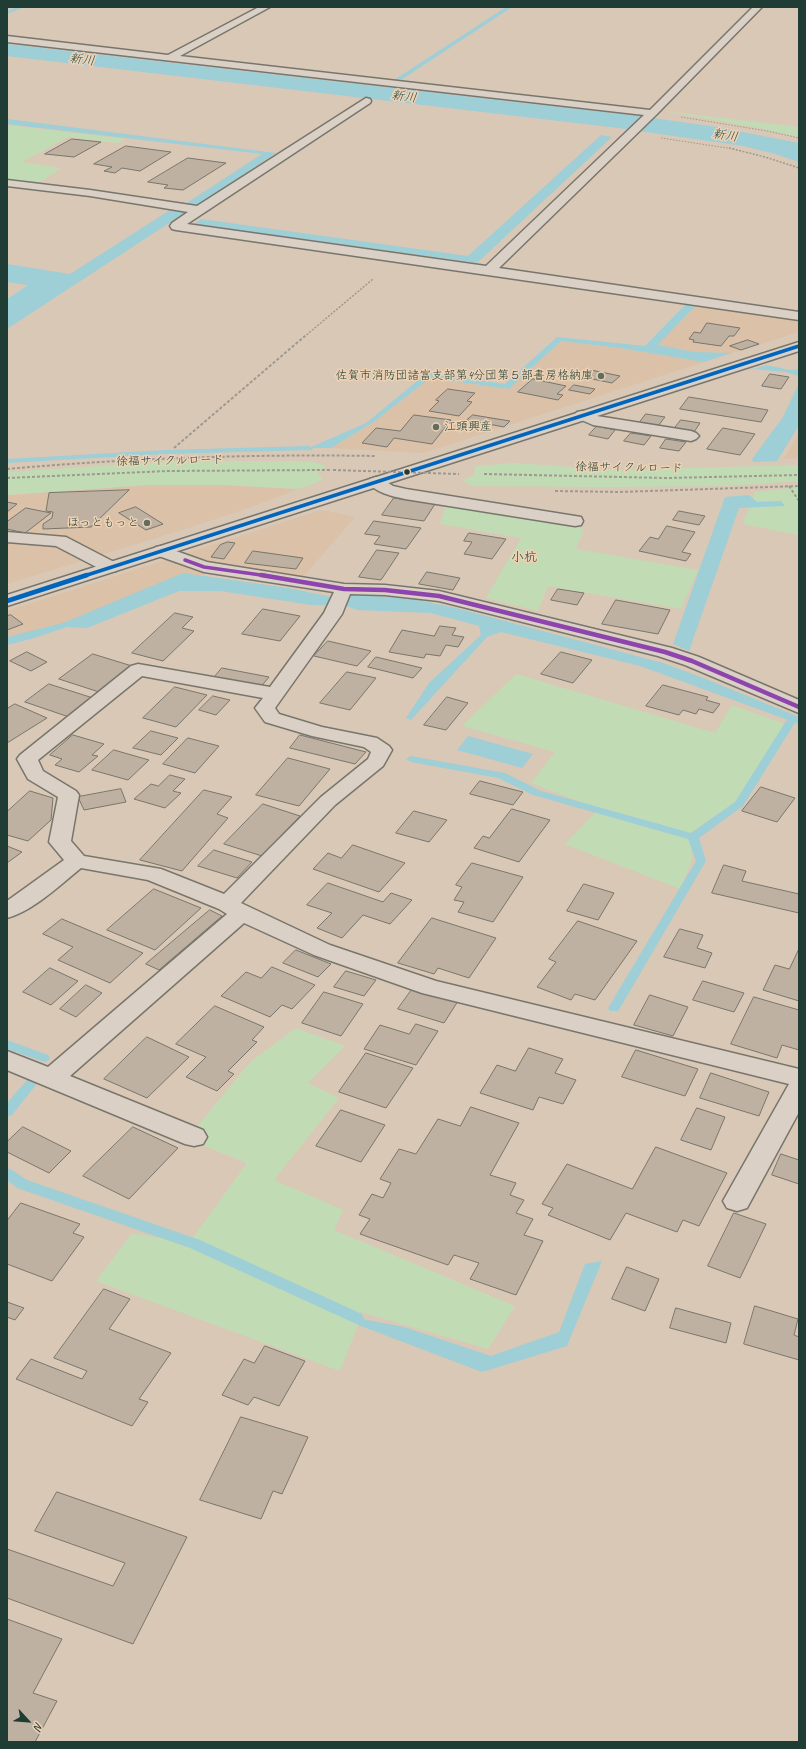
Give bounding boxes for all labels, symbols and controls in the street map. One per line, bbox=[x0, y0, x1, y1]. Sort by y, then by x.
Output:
water label: 新川 bbox=[68, 51, 96, 69]
water label: 新川 bbox=[390, 88, 418, 106]
water label: 新川 bbox=[711, 126, 739, 146]
place label: 佐賀市消防団諸富支部第4分団第５部書房格納庫 bbox=[336, 369, 593, 383]
marker: 佐賀市消防団諸富支部第4分団第５部書房格納庫 bbox=[596, 371, 606, 381]
place label: 江頭興産 bbox=[444, 420, 492, 434]
marker: 江頭興産 bbox=[431, 422, 441, 432]
street label: 徐福サイクルロード bbox=[116, 453, 224, 469]
street label: 徐福サイクルロード bbox=[575, 460, 683, 476]
unlabelled marker bbox=[402, 467, 412, 477]
place label: ほっともっと bbox=[67, 516, 139, 530]
marker: ほっともっと bbox=[142, 518, 152, 528]
district label: 小杭 bbox=[511, 550, 537, 566]
north arrow bbox=[8, 1701, 48, 1741]
text: N bbox=[31, 1720, 47, 1732]

